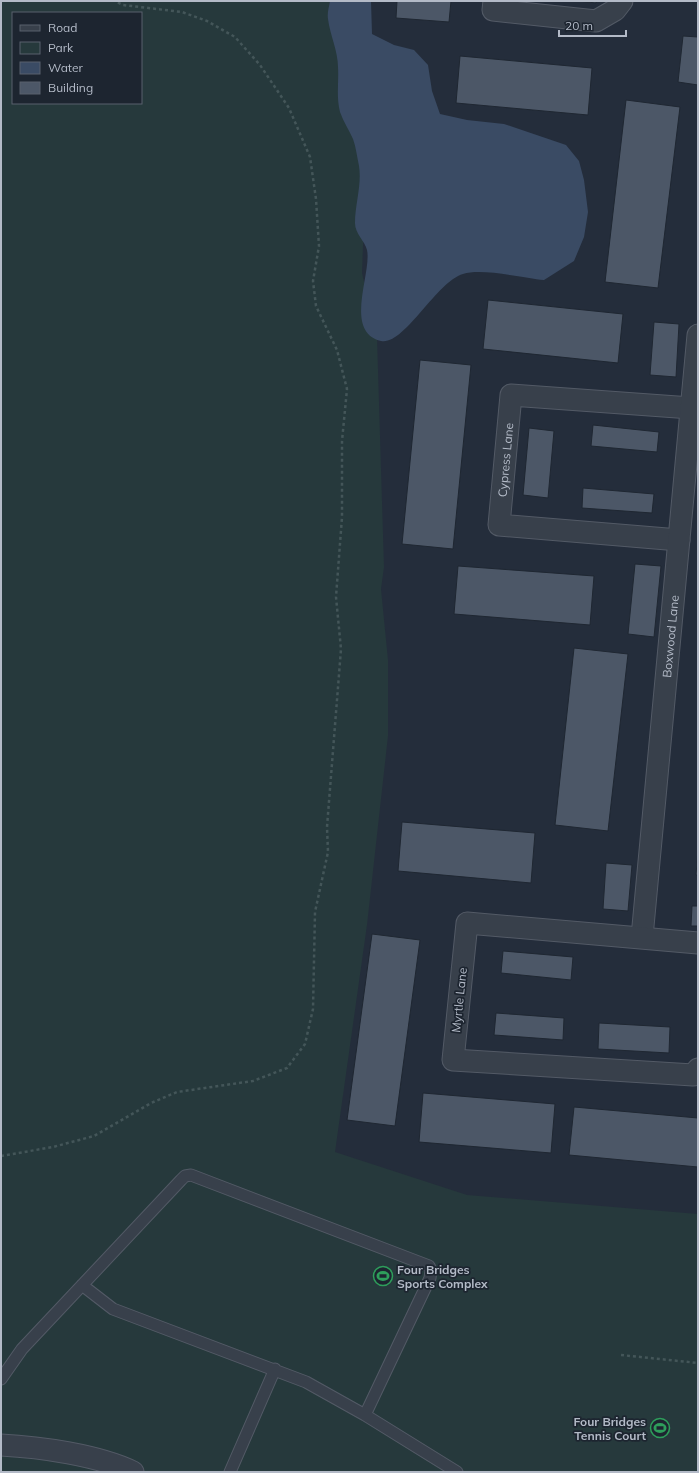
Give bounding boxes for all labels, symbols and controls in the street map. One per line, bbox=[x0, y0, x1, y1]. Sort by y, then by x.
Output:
legend bbox=[12, 12, 142, 104]
scale bar bbox=[559, 12, 626, 38]
text: 20 m bbox=[565, 18, 593, 33]
text: Road bbox=[48, 20, 77, 35]
text: Park bbox=[48, 40, 74, 55]
text: Water bbox=[48, 60, 84, 75]
text: Building bbox=[48, 80, 93, 95]
street label: Cypress Lane bbox=[494, 422, 516, 498]
street label: Boxwood Lane bbox=[659, 594, 681, 678]
street label: Myrtle Lane bbox=[448, 967, 470, 1033]
place label: Four Bridges Sports Complex bbox=[397, 1262, 488, 1291]
sports icon: Four Bridges Sports Complex bbox=[372, 1265, 394, 1287]
place label: Four Bridges Tennis Court bbox=[573, 1414, 646, 1443]
sports icon: Four Bridges Tennis Court bbox=[649, 1417, 671, 1439]

